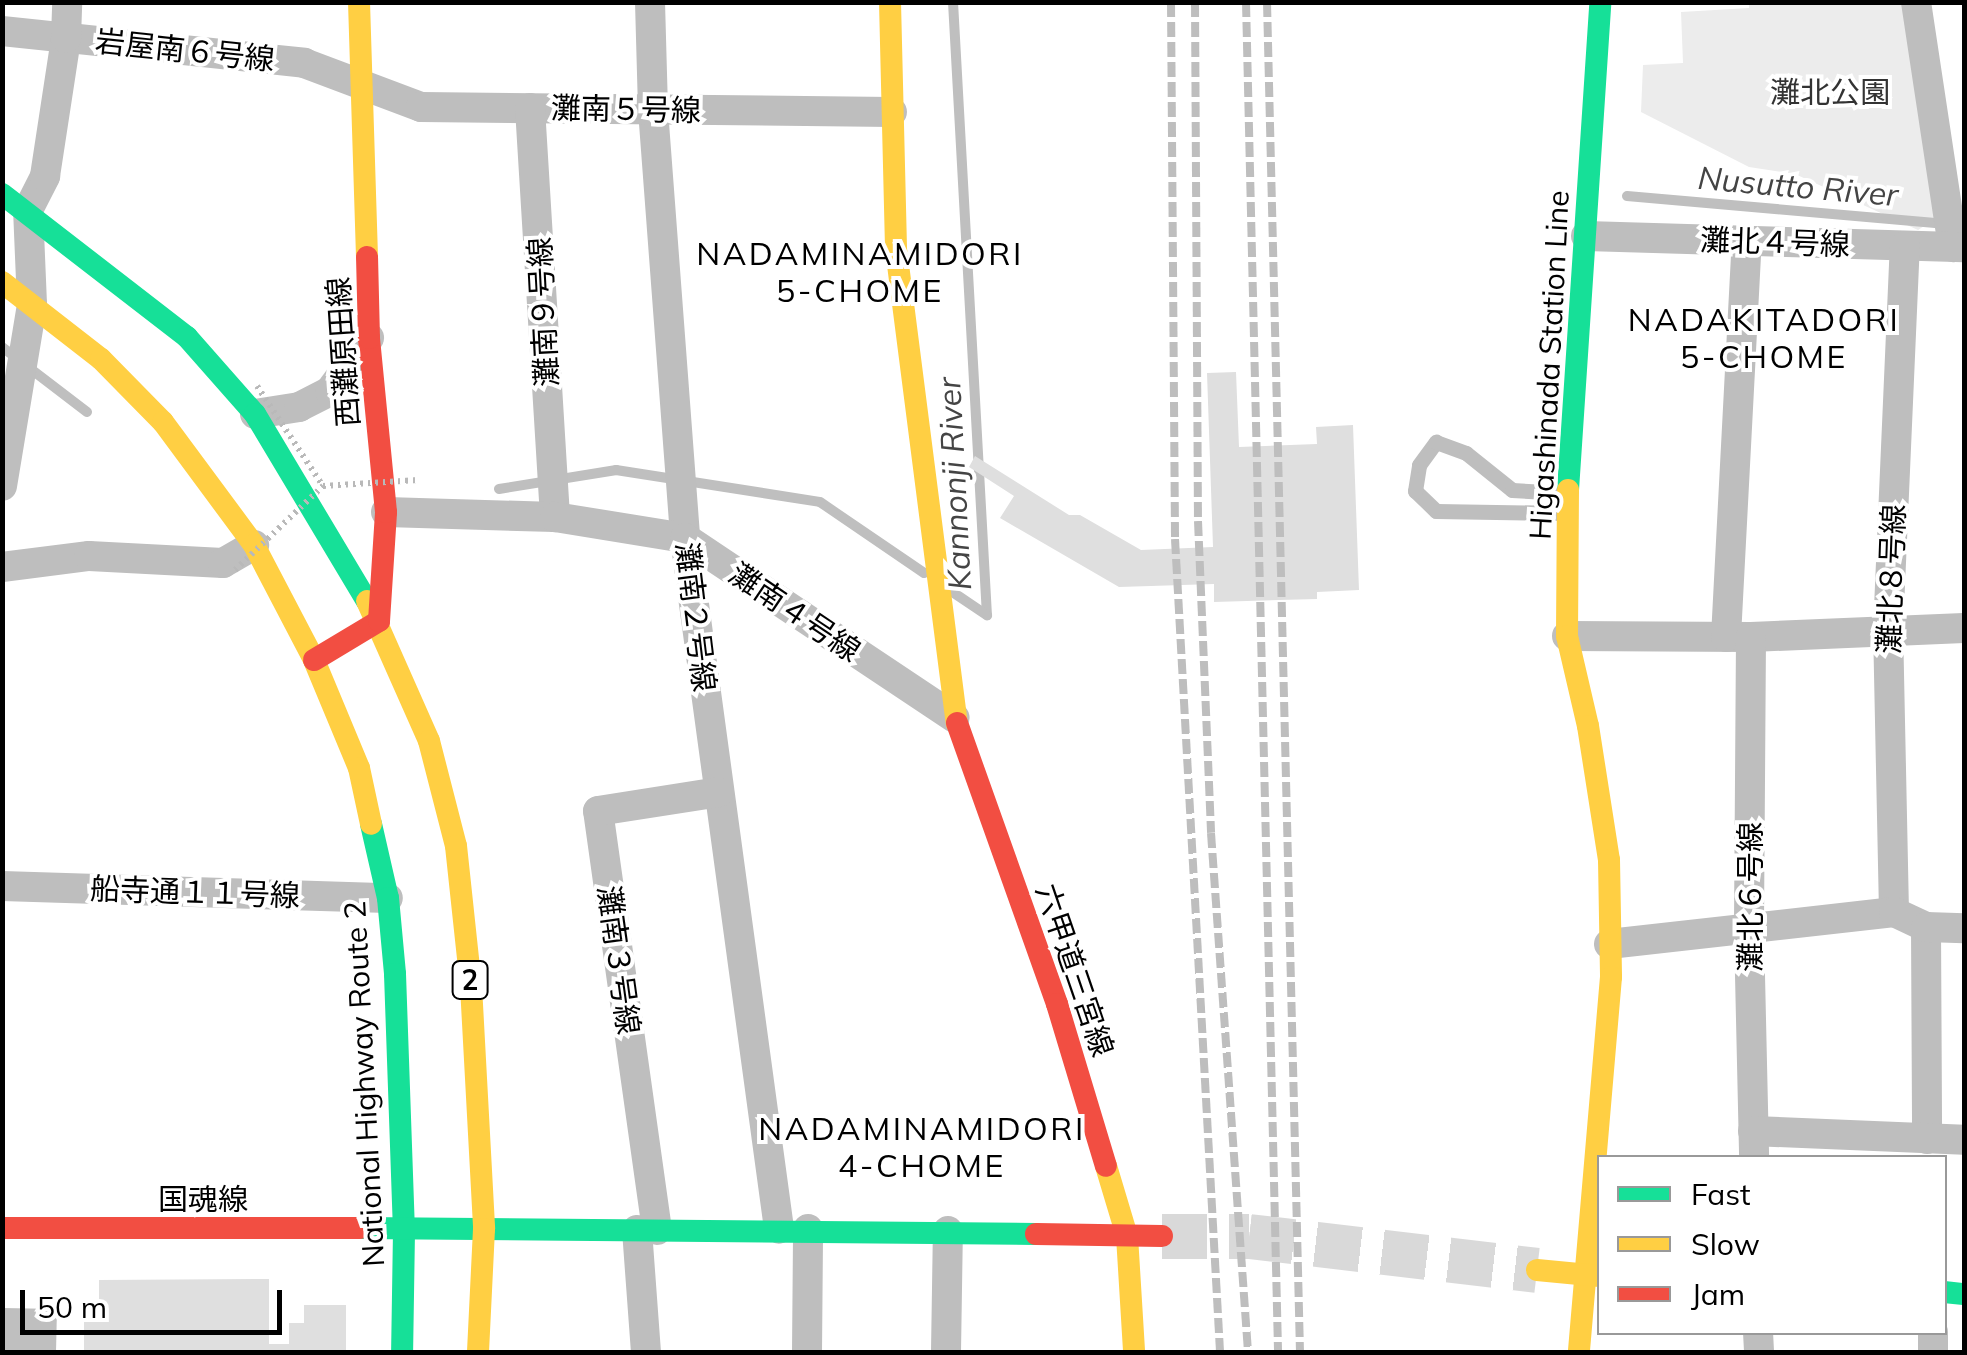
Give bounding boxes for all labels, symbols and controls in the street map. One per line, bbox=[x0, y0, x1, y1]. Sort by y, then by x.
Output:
street label: 岩屋南６号線 bbox=[94, 23, 276, 77]
park label: 灘北公園 bbox=[1770, 74, 1890, 110]
street label: 灘南５号線 bbox=[551, 90, 701, 128]
water label: Nusutto River bbox=[1696, 158, 1900, 214]
street label: Higashinada Station Line bbox=[1522, 189, 1576, 541]
street label: 灘北４号線 bbox=[1699, 221, 1851, 263]
district label: NADAMINAMIDORI 5-CHOME bbox=[696, 235, 1024, 310]
street label: 灘南９号線 bbox=[521, 236, 565, 388]
street label: 西灘原田線 bbox=[320, 276, 366, 428]
district label: NADAKITADORI 5-CHOME bbox=[1628, 301, 1900, 376]
water label: Kannonji River bbox=[929, 377, 979, 591]
street label: 灘北８号線 bbox=[1870, 503, 1912, 655]
street label: 灘南２号線 bbox=[669, 540, 723, 694]
street label: 灘南４号線 bbox=[723, 555, 867, 669]
street label: 灘北６号線 bbox=[1732, 822, 1768, 972]
street label: 船寺通１１号線 bbox=[89, 870, 301, 914]
street label: 六甲道三宮線 bbox=[1029, 879, 1121, 1061]
street label: 灘南３号線 bbox=[591, 883, 647, 1037]
street label: National Highway Route 2 bbox=[336, 900, 392, 1268]
road number: 2 bbox=[450, 957, 490, 1003]
district label: NADAMINAMIDORI 4-CHOME bbox=[758, 1110, 1086, 1185]
legend bbox=[1597, 1155, 1947, 1335]
text: Fast bbox=[1691, 1175, 1751, 1213]
street label: 国魂線 bbox=[158, 1181, 248, 1217]
text: Slow bbox=[1691, 1225, 1760, 1263]
scale bar bbox=[25, 1270, 288, 1332]
text: Jam bbox=[1691, 1275, 1745, 1313]
text: 50 m bbox=[37, 1288, 107, 1326]

